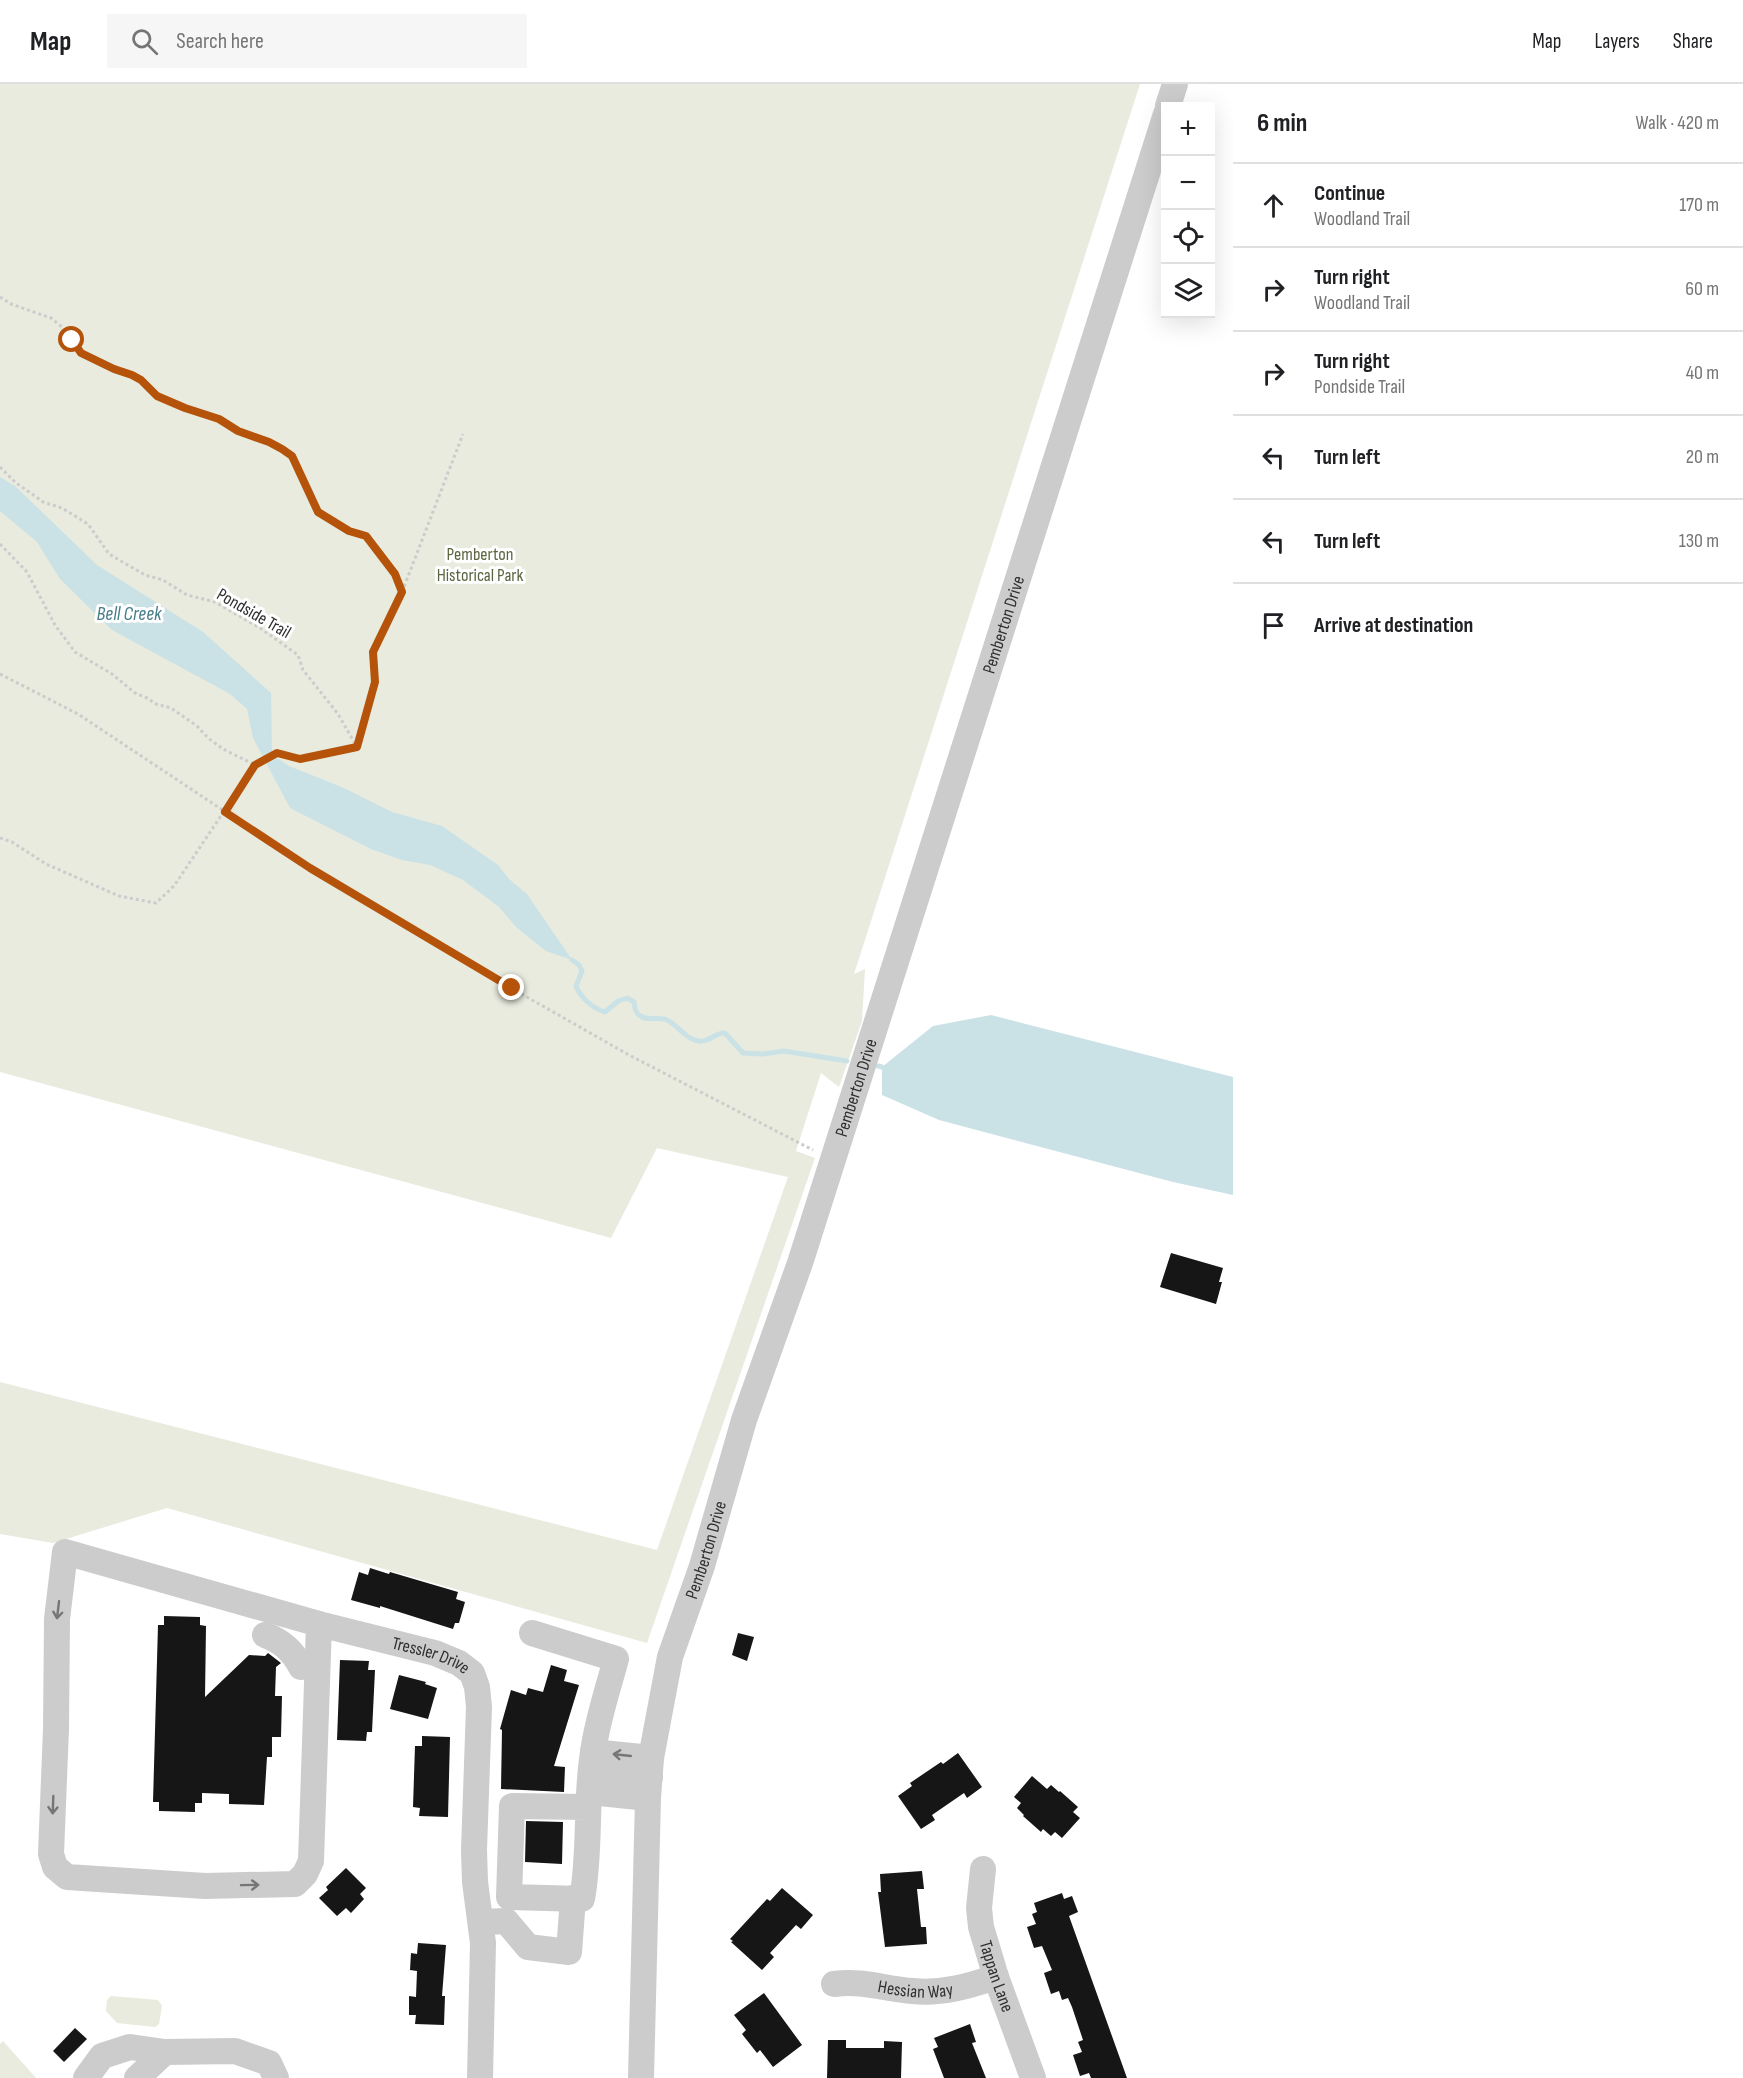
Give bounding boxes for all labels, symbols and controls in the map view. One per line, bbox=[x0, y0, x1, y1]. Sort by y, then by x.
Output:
search box bbox=[107, 14, 527, 68]
text: Map bbox=[30, 25, 71, 58]
icon: search bbox=[128, 25, 161, 58]
text: Search here bbox=[176, 28, 264, 55]
text: Map bbox=[1532, 29, 1561, 54]
text: Layers bbox=[1594, 29, 1640, 54]
text: Share bbox=[1673, 29, 1713, 54]
map controls bbox=[1161, 102, 1215, 318]
button: + bbox=[1161, 102, 1215, 156]
text: 6 min bbox=[1257, 108, 1307, 139]
text: Walk · 420 m bbox=[1635, 111, 1719, 135]
button: − bbox=[1161, 156, 1215, 210]
text: Continue bbox=[1314, 180, 1385, 207]
icon: ahead bbox=[1257, 189, 1290, 222]
text: 170 m bbox=[1679, 193, 1719, 217]
text: Woodland Trail bbox=[1314, 207, 1410, 231]
button: locate bbox=[1161, 210, 1215, 264]
button: layers bbox=[1161, 264, 1215, 318]
text: Turn right bbox=[1314, 264, 1390, 291]
icon: right bbox=[1257, 273, 1290, 306]
text: 60 m bbox=[1685, 277, 1719, 301]
text: Woodland Trail bbox=[1314, 291, 1410, 315]
route start bbox=[58, 326, 84, 352]
text: Turn right bbox=[1314, 348, 1390, 375]
icon: right bbox=[1257, 357, 1290, 390]
text: 40 m bbox=[1686, 361, 1719, 385]
text: Pondside Trail bbox=[1314, 375, 1405, 399]
icon: left bbox=[1257, 441, 1290, 474]
text: Turn left bbox=[1314, 444, 1380, 471]
text: 20 m bbox=[1686, 445, 1719, 469]
icon: left bbox=[1257, 525, 1290, 558]
text: Turn left bbox=[1314, 528, 1380, 555]
text: 130 m bbox=[1679, 529, 1719, 553]
park label: Pemberton Historical Park bbox=[437, 544, 523, 586]
street label: Pemberton Drive bbox=[978, 573, 1029, 676]
street label: Pondside Trail bbox=[213, 584, 295, 643]
water label: Bell Creek bbox=[97, 602, 162, 626]
icon: arrive bbox=[1257, 609, 1290, 642]
text: Arrive at destination bbox=[1314, 612, 1473, 639]
route end bbox=[498, 974, 524, 1000]
street label: Pemberton Drive bbox=[831, 1036, 882, 1139]
street label: Pemberton Drive bbox=[681, 1499, 731, 1602]
one-way arrow bbox=[52, 1600, 63, 1619]
street label: Tressler Drive bbox=[390, 1633, 474, 1679]
one-way arrow bbox=[612, 1749, 632, 1760]
one-way arrow bbox=[47, 1794, 59, 1814]
one-way arrow bbox=[240, 1879, 260, 1890]
street label: Tappan Lane bbox=[975, 1938, 1018, 2015]
street label: Hessian Way bbox=[876, 1976, 955, 2003]

